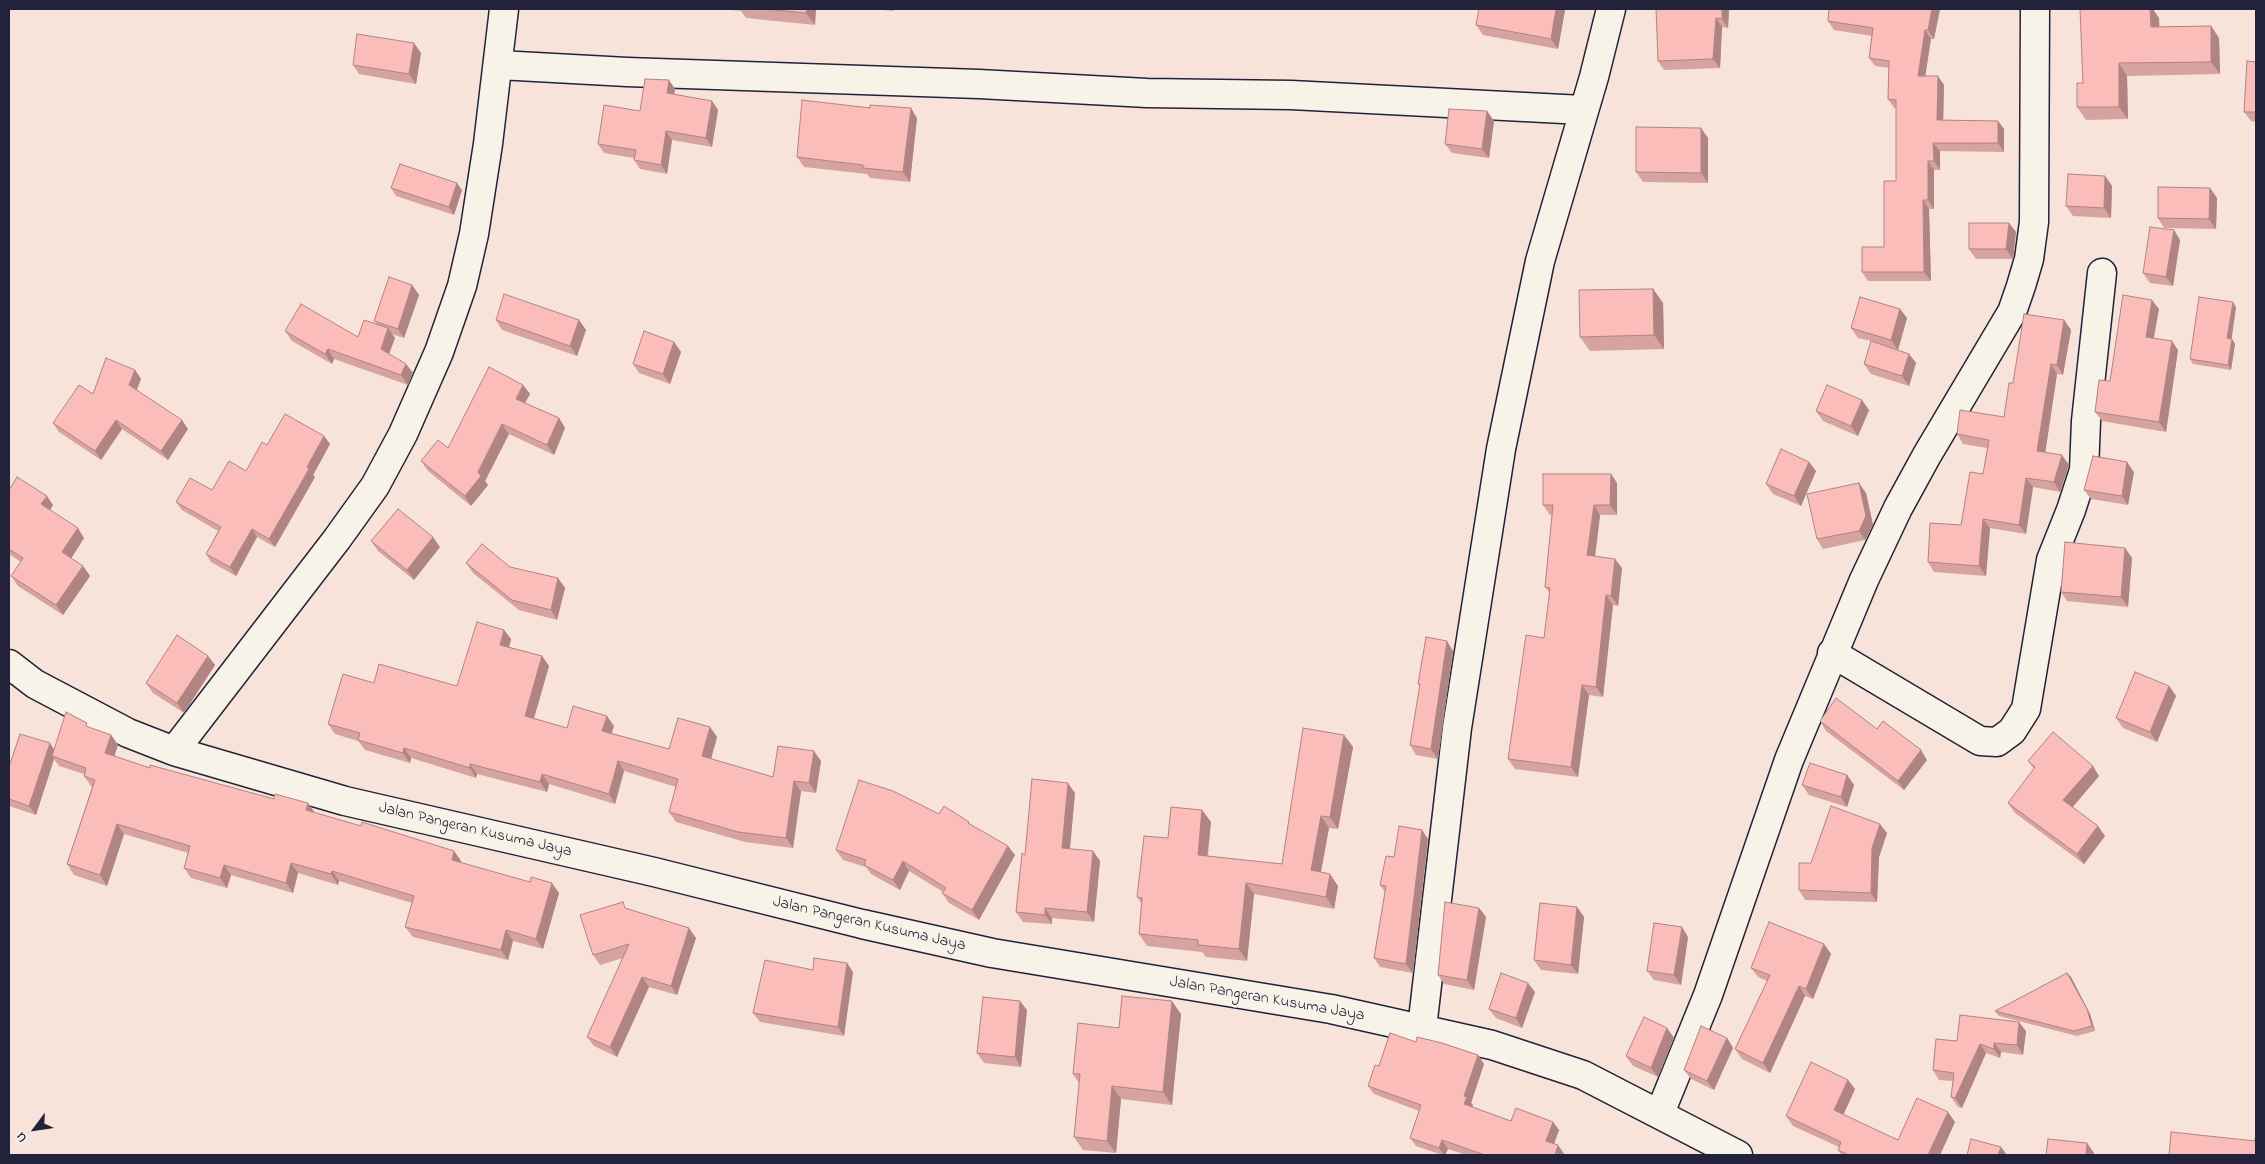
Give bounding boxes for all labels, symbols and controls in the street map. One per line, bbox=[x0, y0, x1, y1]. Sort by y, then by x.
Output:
street label: Jalan Pangeran Kusuma Jaya bbox=[377, 799, 573, 863]
street label: Jalan Pangeran Kusuma Jaya bbox=[771, 893, 967, 957]
street label: Jalan Pangeran Kusuma Jaya bbox=[1168, 973, 1366, 1027]
north arrow bbox=[10, 1104, 60, 1154]
text: U bbox=[10, 1128, 33, 1146]

